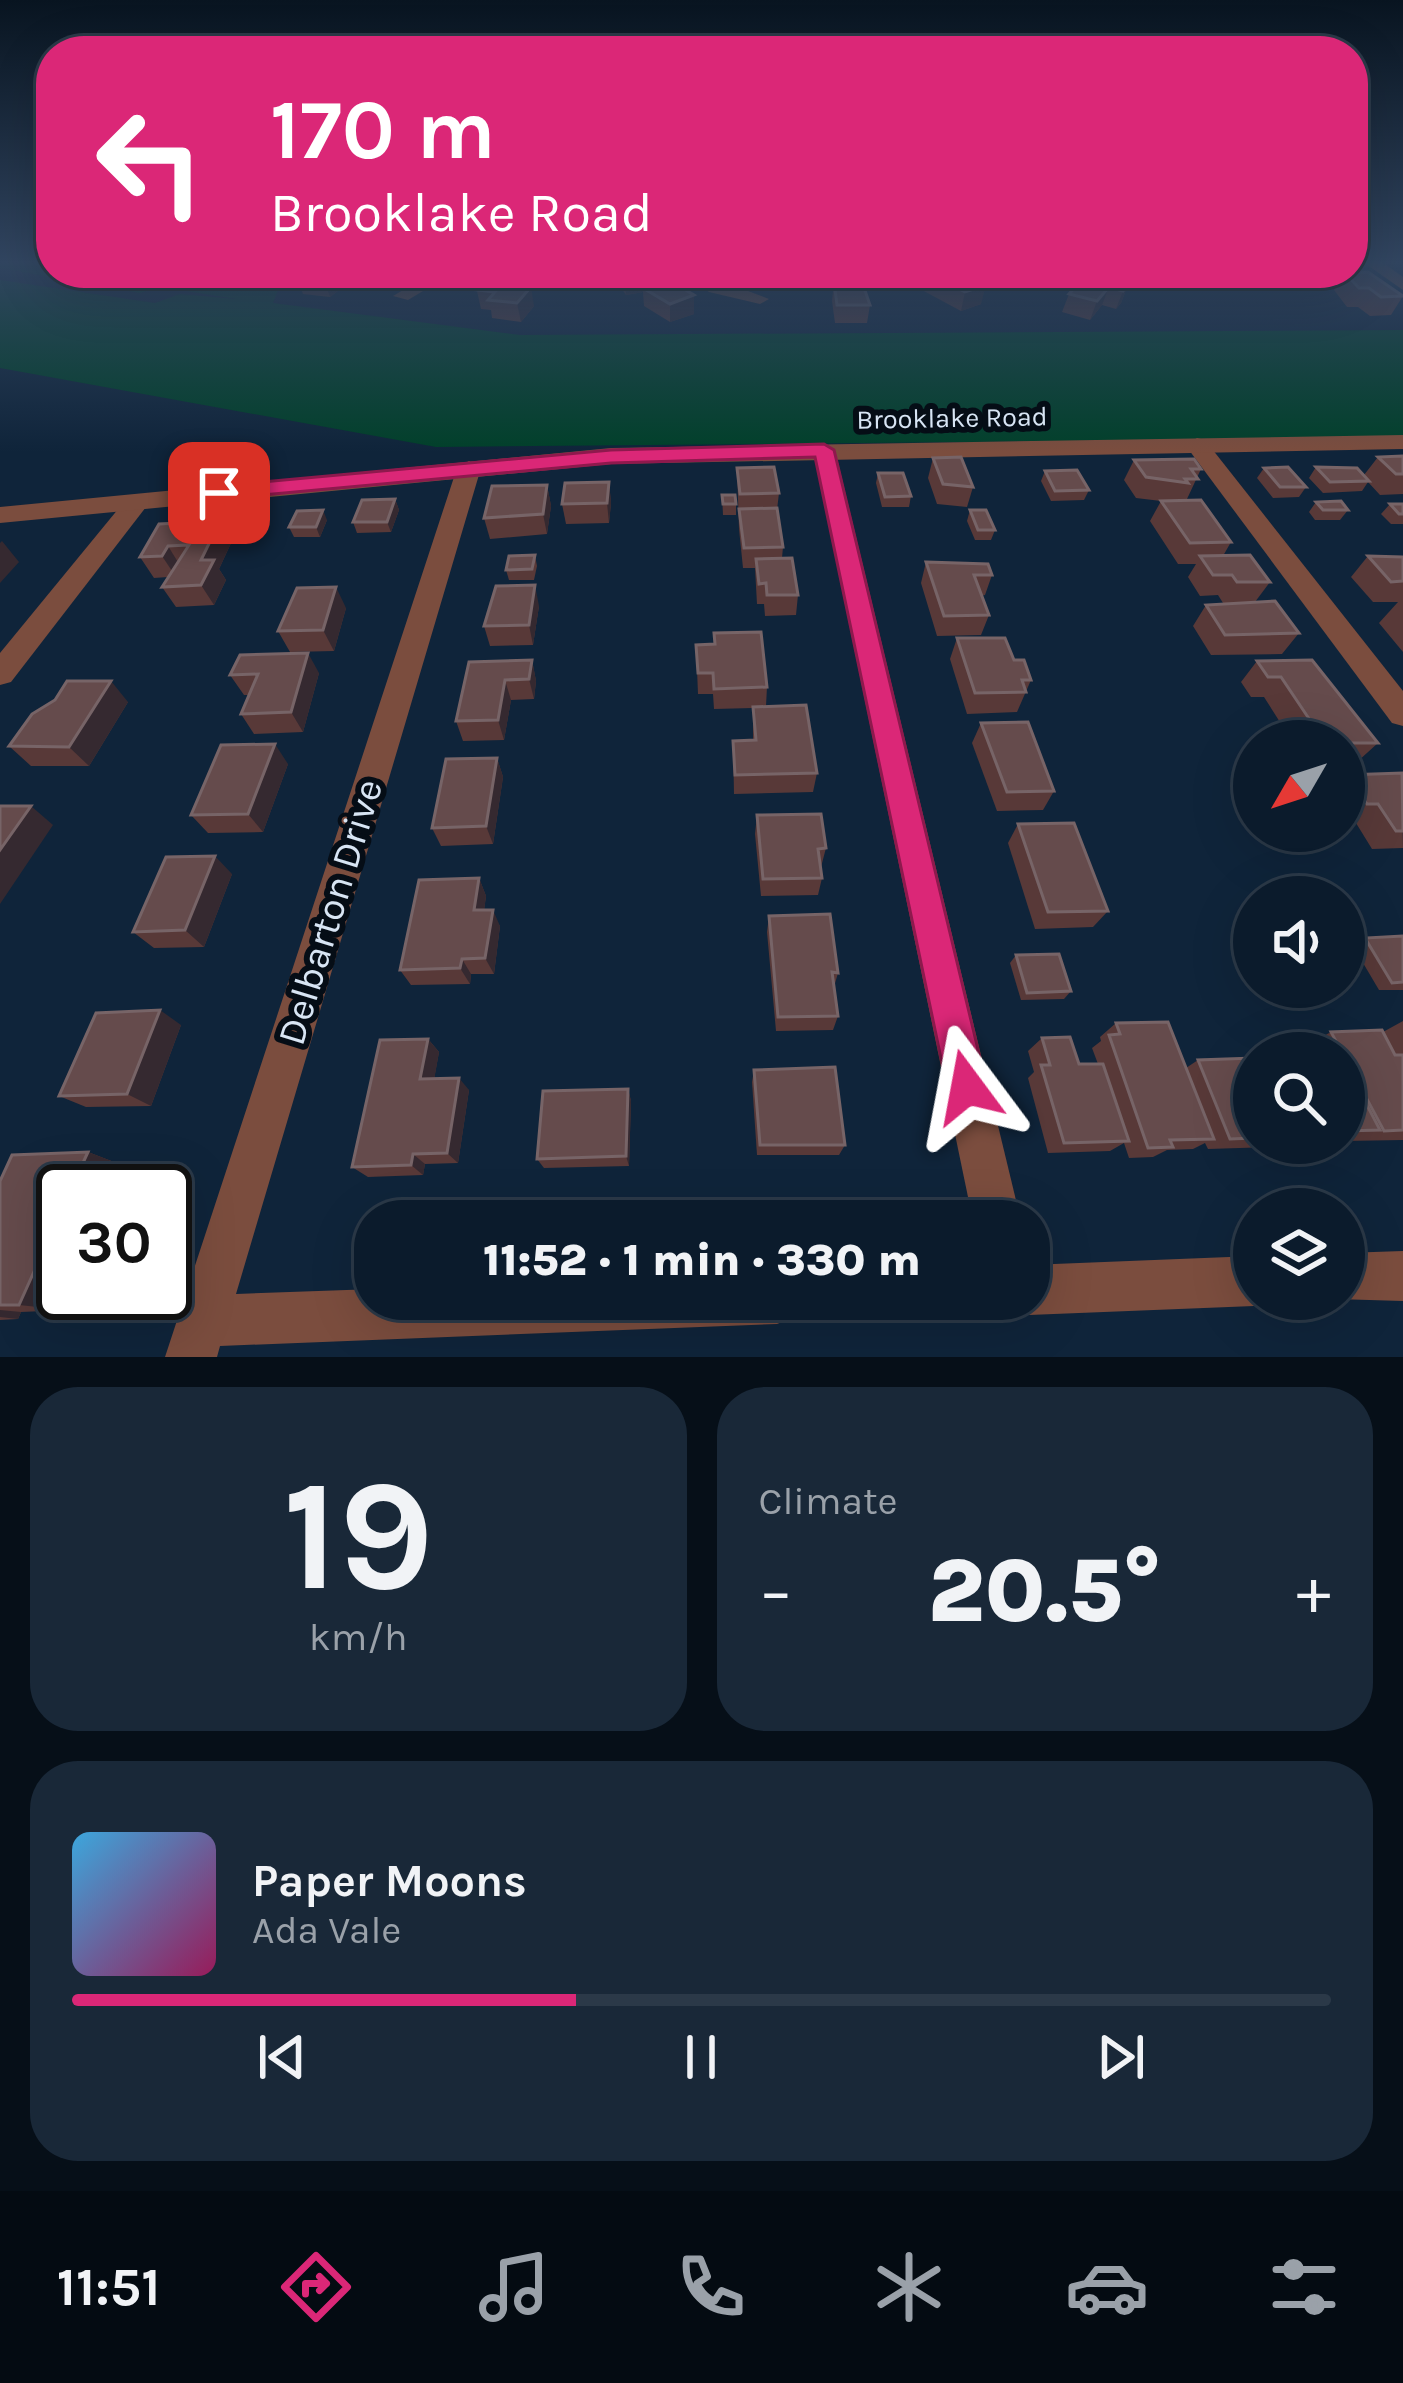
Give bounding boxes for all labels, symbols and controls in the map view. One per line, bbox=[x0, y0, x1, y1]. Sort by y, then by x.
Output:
text: 170 m bbox=[270, 81, 496, 179]
icon: left bbox=[72, 84, 228, 240]
text: Brooklake Road bbox=[270, 181, 653, 245]
street label: Brooklake Road bbox=[856, 400, 1048, 436]
pin bbox=[168, 442, 270, 544]
icon: arrive bbox=[186, 460, 252, 526]
north arrow bbox=[1233, 720, 1365, 852]
map controls bbox=[1233, 720, 1365, 1320]
street label: Delbarton Drive bbox=[268, 774, 392, 1050]
button: sound bbox=[1233, 876, 1365, 1008]
position arrow bbox=[904, 1024, 1030, 1150]
button: search bbox=[1233, 1032, 1365, 1164]
speed limit sign: 30 bbox=[36, 1164, 192, 1320]
button: layers bbox=[1233, 1188, 1365, 1320]
text: 11:52 · 1 min · 330 m bbox=[483, 1234, 921, 1286]
text: 19 bbox=[283, 1445, 434, 1627]
text: Climate bbox=[759, 1478, 898, 1524]
text: 20.5° bbox=[928, 1538, 1162, 1644]
text: − bbox=[759, 1552, 793, 1630]
text: + bbox=[1296, 1552, 1331, 1630]
text: km/h bbox=[309, 1614, 408, 1660]
text: Paper Moons bbox=[252, 1855, 527, 1907]
text: Ada Vale bbox=[252, 1907, 401, 1953]
icon: previous bbox=[249, 2024, 315, 2090]
icon: pause bbox=[668, 2024, 734, 2090]
icon: next bbox=[1088, 2024, 1154, 2090]
icon: directions bbox=[274, 2245, 358, 2329]
icon: music bbox=[472, 2245, 556, 2329]
icon: phone bbox=[669, 2245, 753, 2329]
icon: climate bbox=[867, 2245, 951, 2329]
icon: car bbox=[1065, 2245, 1149, 2329]
icon: filters bbox=[1262, 2245, 1346, 2329]
text: 11:51 bbox=[57, 2255, 161, 2319]

